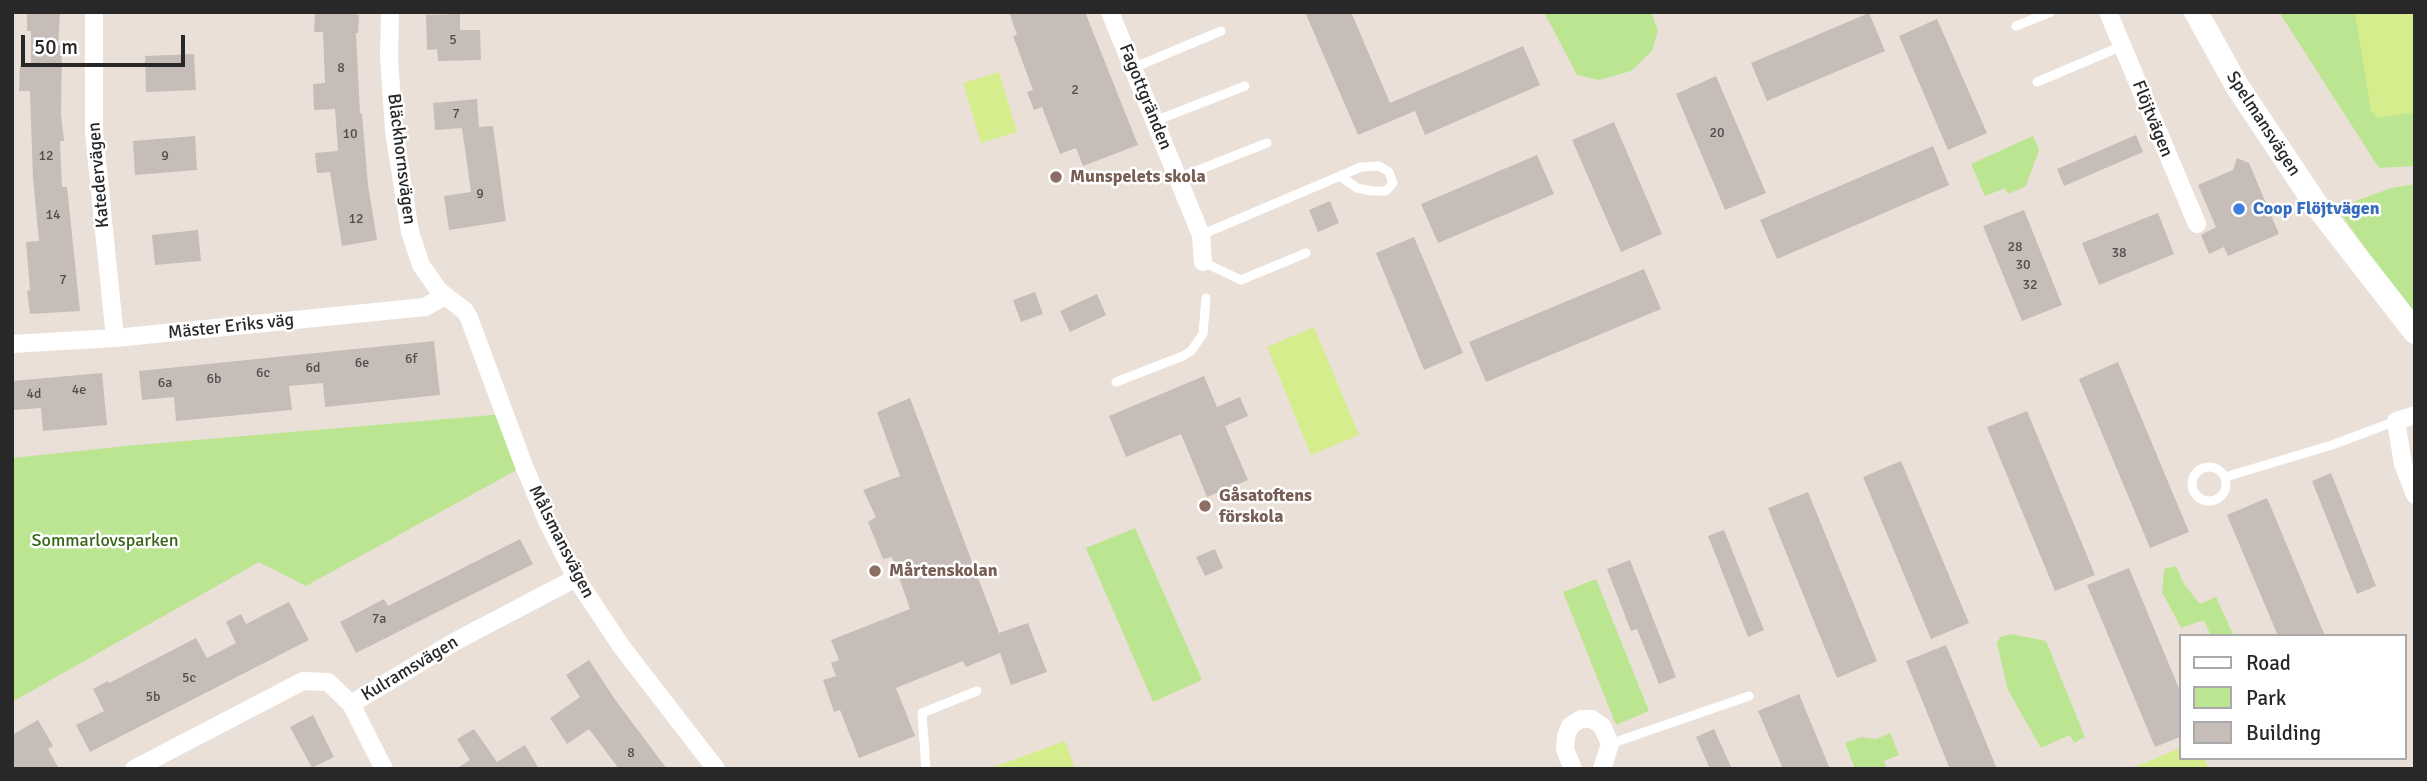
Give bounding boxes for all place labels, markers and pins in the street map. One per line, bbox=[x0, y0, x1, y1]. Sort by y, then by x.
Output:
place label: Munspelets skola bbox=[1070, 166, 1206, 188]
marker: Munspelets skola bbox=[1048, 169, 1064, 185]
place label: Coop Flöjtvägen bbox=[2253, 198, 2380, 220]
marker: Coop Flöjtvägen bbox=[2231, 201, 2247, 217]
place label: Gåsatoftens förskola bbox=[1219, 485, 1312, 528]
marker: Gåsatoftens förskola bbox=[1197, 498, 1213, 514]
place label: Mårtenskolan bbox=[889, 560, 998, 582]
marker: Mårtenskolan bbox=[867, 563, 883, 579]

